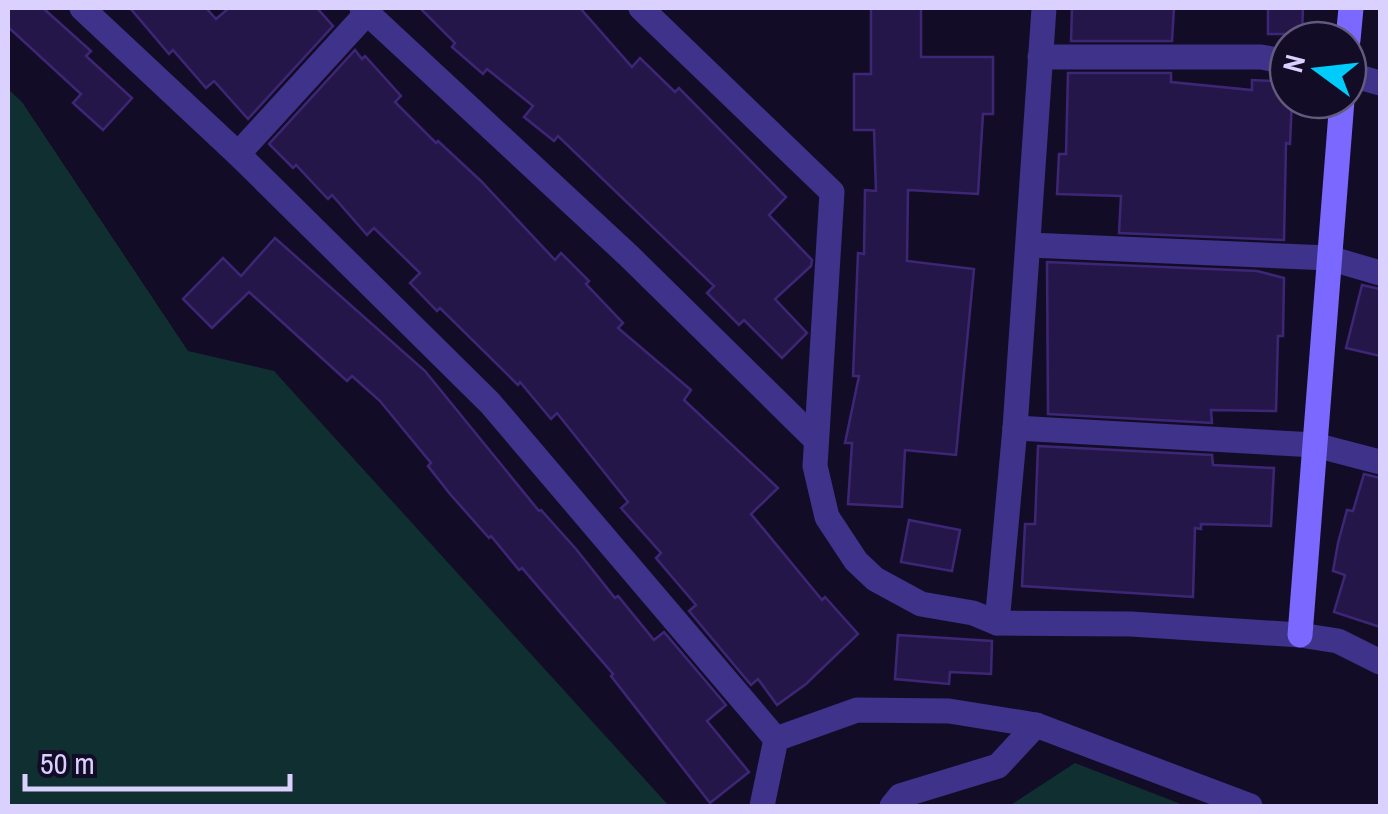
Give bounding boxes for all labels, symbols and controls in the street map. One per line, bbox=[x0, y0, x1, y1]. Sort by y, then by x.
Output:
north arrow bbox=[1268, 20, 1368, 120]
text: N bbox=[1273, 51, 1314, 76]
scale bar bbox=[25, 729, 290, 791]
text: 50 m bbox=[40, 743, 95, 783]

